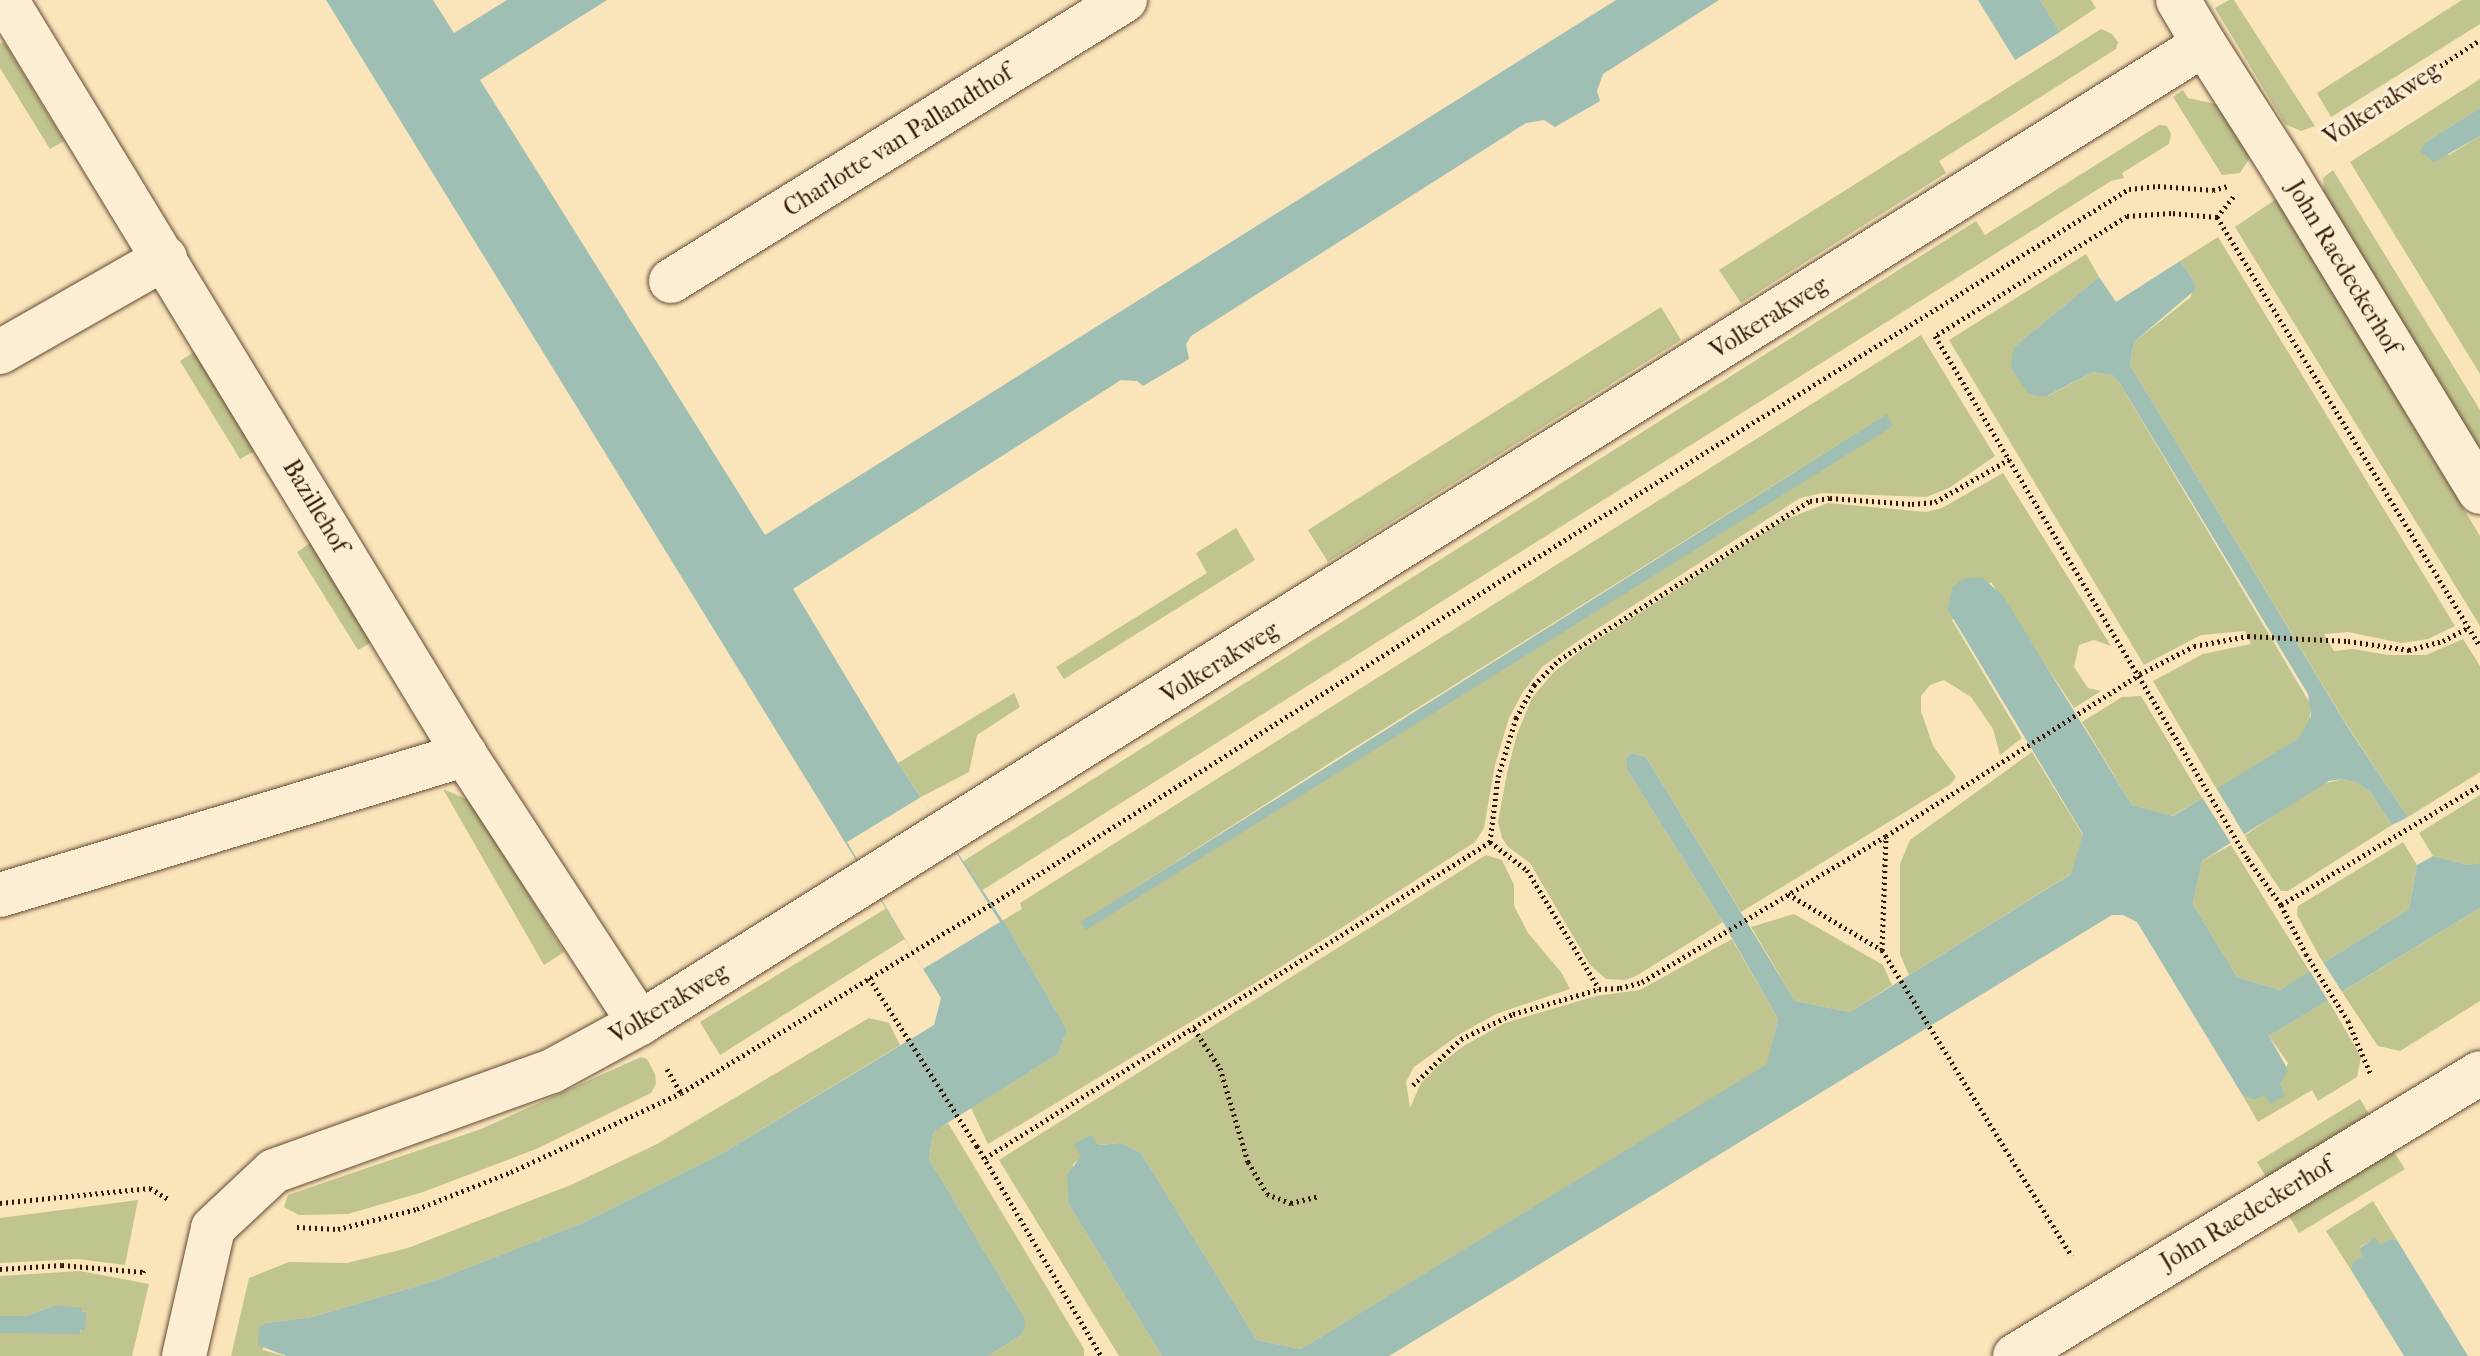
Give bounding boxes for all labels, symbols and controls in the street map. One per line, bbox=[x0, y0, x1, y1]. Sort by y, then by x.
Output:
street label: Volkerakweg bbox=[2319, 56, 2445, 152]
street label: Charlotte van Pallandthof bbox=[778, 59, 1018, 223]
street label: John Raedeckerhof bbox=[2280, 175, 2406, 359]
street label: Volkerakweg bbox=[1705, 271, 1833, 365]
street label: Bazillehof bbox=[276, 455, 354, 557]
street label: Volkerakweg bbox=[1156, 616, 1284, 710]
street label: Volkerakweg bbox=[605, 958, 733, 1050]
street label: John Raedeckerhof bbox=[2155, 1151, 2339, 1277]

